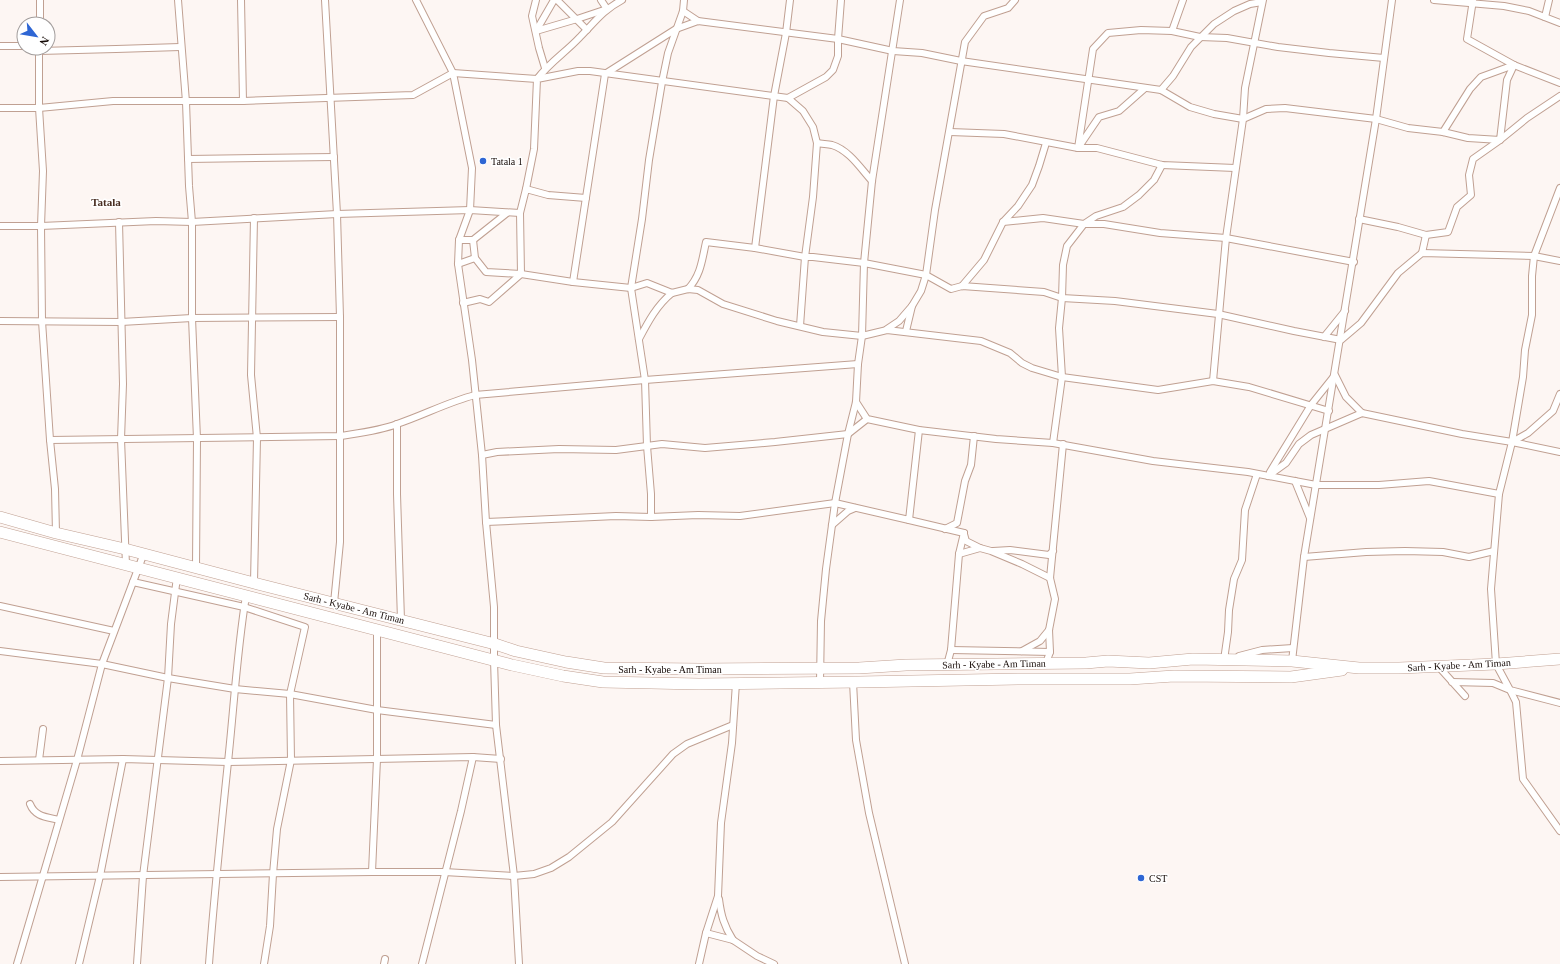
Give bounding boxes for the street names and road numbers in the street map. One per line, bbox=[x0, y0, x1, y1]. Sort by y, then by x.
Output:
street label: Sarh - Kyabe - Am Timan bbox=[302, 590, 406, 626]
street label: Sarh - Kyabe - Am Timan bbox=[1407, 657, 1511, 673]
street label: Sarh - Kyabe - Am Timan bbox=[942, 658, 1046, 670]
street label: Sarh - Kyabe - Am Timan bbox=[618, 664, 722, 675]

